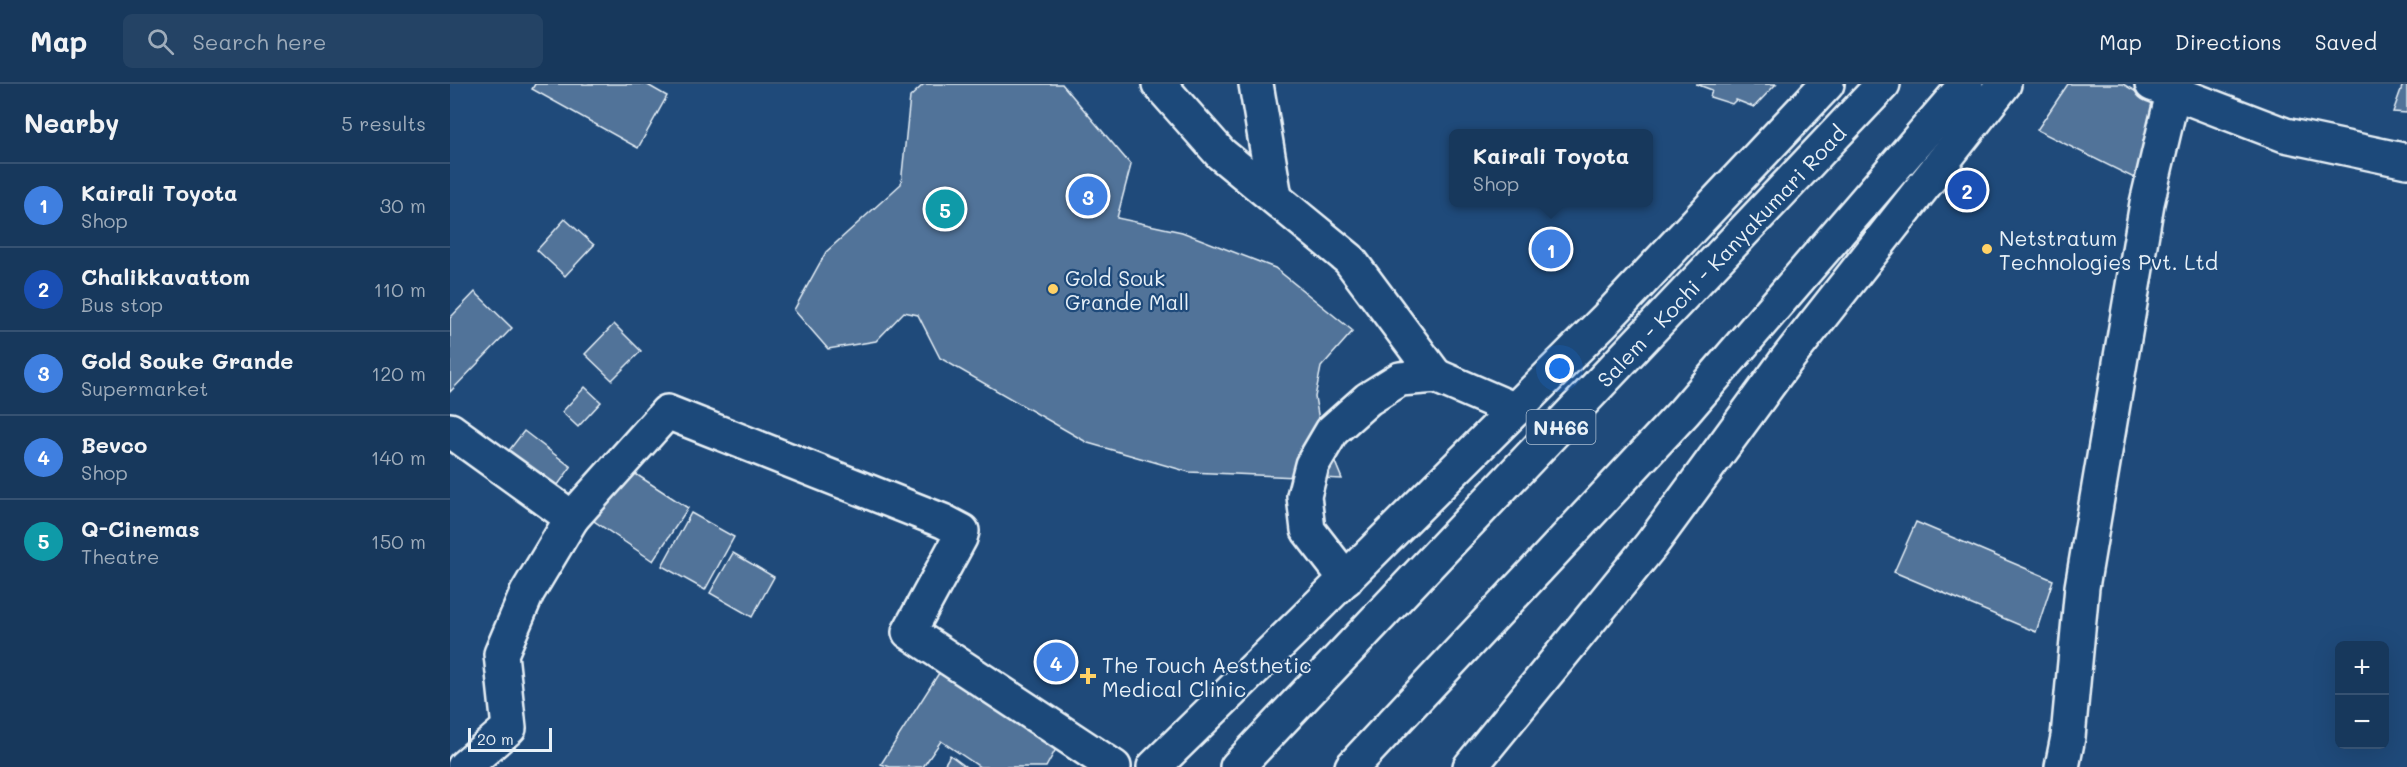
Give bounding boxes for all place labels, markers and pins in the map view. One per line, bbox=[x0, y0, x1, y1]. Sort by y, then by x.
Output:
pin: 2 bbox=[1948, 168, 1987, 212]
pin: 3 bbox=[1068, 174, 1108, 218]
pin: 5 bbox=[926, 186, 964, 232]
place label: Netstratum Technologies Pvt. Ltd bbox=[1999, 224, 2218, 275]
pin: 1 bbox=[1532, 226, 1570, 272]
marker: Netstratum Technologies Pvt. Ltd bbox=[1980, 242, 1994, 256]
place label: Gold Souk Grande Mall bbox=[1065, 264, 1189, 315]
marker: Gold Souk Grande Mall bbox=[1046, 282, 1060, 296]
pin: 4 bbox=[1036, 640, 1076, 684]
place label: The Touch Aesthetic Medical Clinic bbox=[1102, 651, 1312, 702]
marker: The Touch Aesthetic Medical Clinic bbox=[1079, 667, 1097, 685]

